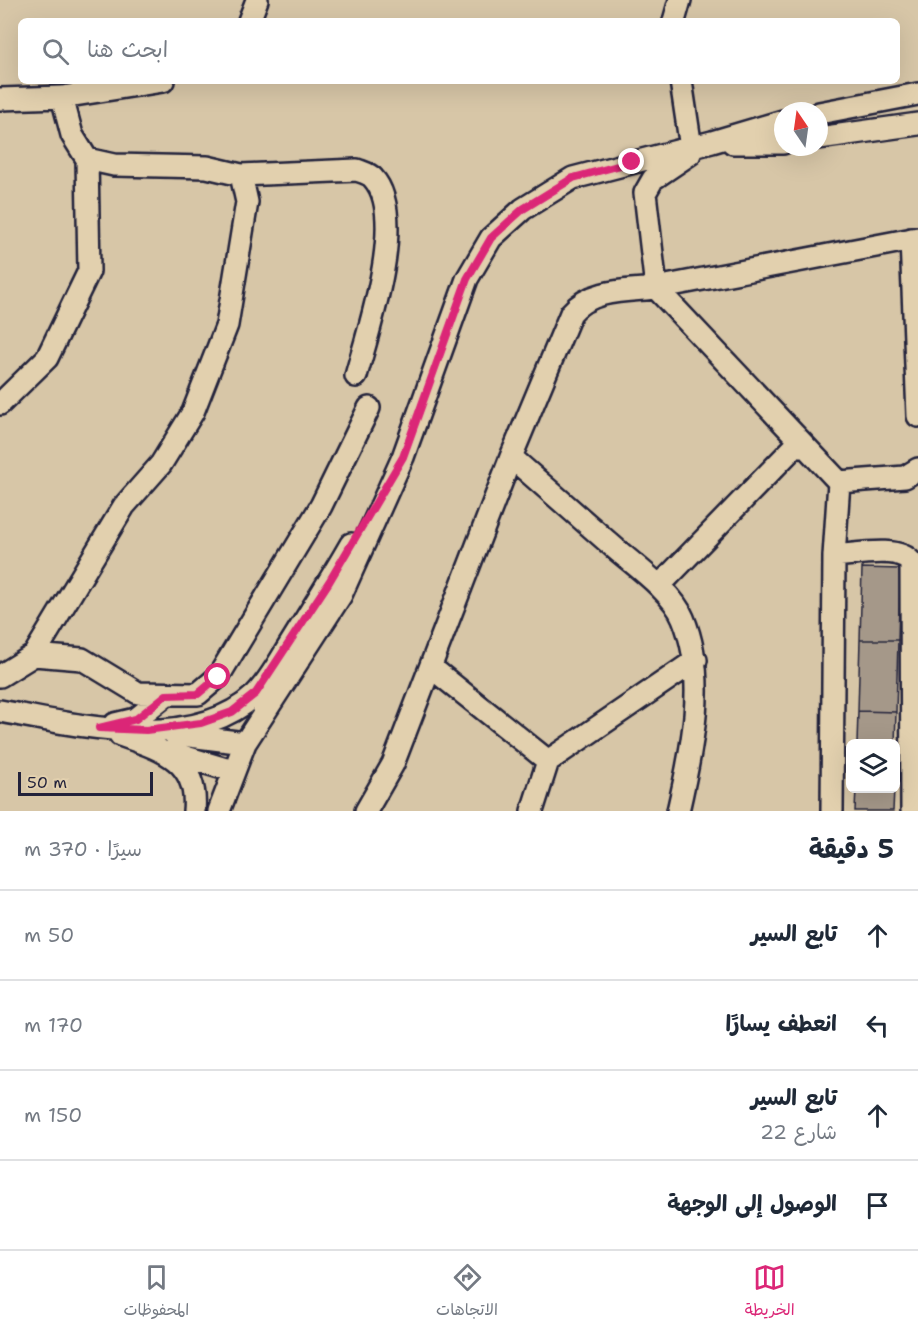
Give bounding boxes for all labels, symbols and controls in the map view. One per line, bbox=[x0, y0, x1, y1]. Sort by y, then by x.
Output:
search box bbox=[18, 18, 900, 84]
icon: search bbox=[39, 35, 72, 68]
text: ابحث هنا bbox=[87, 35, 168, 64]
north arrow bbox=[774, 102, 828, 156]
route end bbox=[618, 148, 644, 174]
route start bbox=[204, 663, 230, 689]
map controls bbox=[846, 739, 900, 793]
button: layers bbox=[846, 739, 900, 793]
scale bar bbox=[18, 769, 153, 796]
text: 50 m bbox=[27, 772, 67, 793]
text: 5 دقيقة bbox=[809, 831, 894, 866]
text: سيرًا · 370 m bbox=[24, 836, 142, 862]
text: تابع السير bbox=[751, 919, 837, 948]
icon: ahead bbox=[861, 919, 894, 952]
text: 50 m bbox=[24, 922, 74, 948]
text: انعطف يسارًا bbox=[725, 1009, 837, 1038]
icon: left bbox=[861, 1009, 894, 1042]
text: 170 m bbox=[24, 1012, 83, 1038]
text: تابع السير bbox=[751, 1083, 837, 1112]
icon: ahead bbox=[861, 1099, 894, 1132]
text: 150 m bbox=[24, 1102, 82, 1128]
text: شارع 22 bbox=[760, 1119, 837, 1145]
text: الوصول إلى الوجهة bbox=[667, 1189, 837, 1218]
icon: arrive bbox=[861, 1189, 894, 1222]
tab: المحفوظات bbox=[123, 1261, 189, 1324]
tab: الاتجاهات bbox=[436, 1261, 498, 1324]
tab: الخريطة bbox=[745, 1261, 795, 1324]

